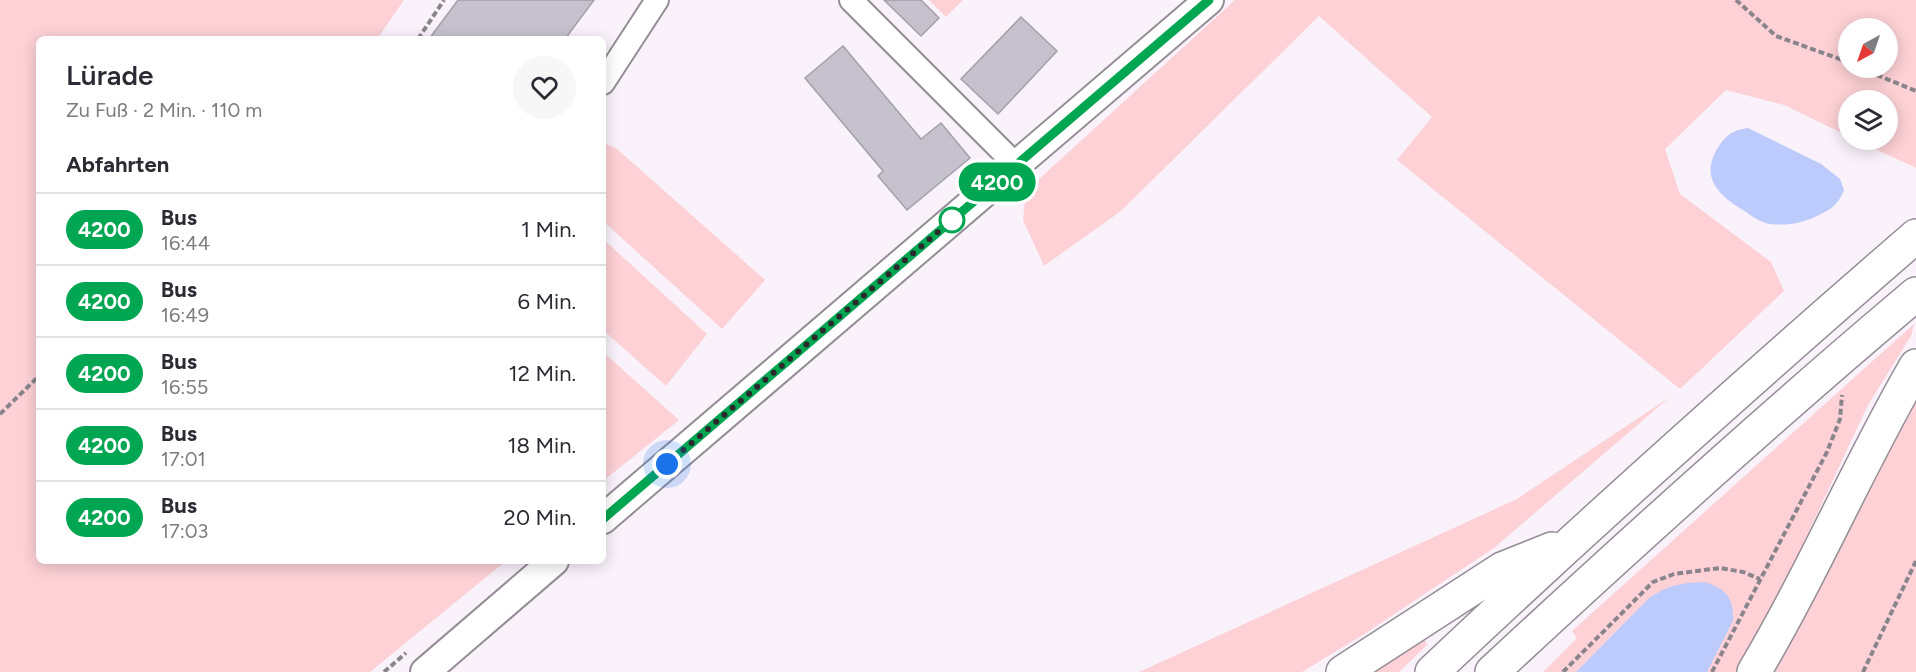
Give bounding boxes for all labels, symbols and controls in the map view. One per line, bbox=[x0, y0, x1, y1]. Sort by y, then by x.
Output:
north arrow bbox=[1838, 18, 1898, 78]
map controls bbox=[1838, 18, 1898, 150]
button: heart bbox=[513, 56, 576, 119]
text: Lürade bbox=[66, 58, 153, 92]
button: layers bbox=[1838, 90, 1898, 150]
text: Zu Fuß · 2 Min. · 110 m bbox=[66, 98, 262, 122]
text: Abfahrten bbox=[66, 151, 169, 178]
line badge: 4200 bbox=[955, 162, 1039, 201]
text: 4200 bbox=[971, 170, 1023, 195]
text: Bus bbox=[161, 204, 197, 231]
unlabelled marker bbox=[939, 207, 965, 233]
text: 1 Min. bbox=[521, 216, 576, 243]
text: 4200 bbox=[78, 217, 131, 242]
text: 16:44 bbox=[161, 231, 210, 255]
text: Bus bbox=[161, 276, 197, 303]
text: 6 Min. bbox=[518, 288, 576, 315]
text: 4200 bbox=[78, 289, 131, 314]
text: 16:49 bbox=[161, 303, 209, 327]
text: Bus bbox=[161, 348, 197, 375]
text: 12 Min. bbox=[509, 360, 576, 387]
text: 4200 bbox=[78, 361, 131, 386]
text: 16:55 bbox=[161, 375, 208, 399]
text: Bus bbox=[161, 420, 197, 447]
text: 18 Min. bbox=[507, 432, 576, 459]
text: 4200 bbox=[78, 433, 131, 458]
text: 17:01 bbox=[161, 447, 206, 471]
your location bbox=[652, 449, 682, 479]
text: Bus bbox=[161, 492, 197, 519]
text: 20 Min. bbox=[504, 504, 576, 531]
text: 4200 bbox=[78, 505, 131, 530]
text: 17:03 bbox=[161, 519, 208, 543]

